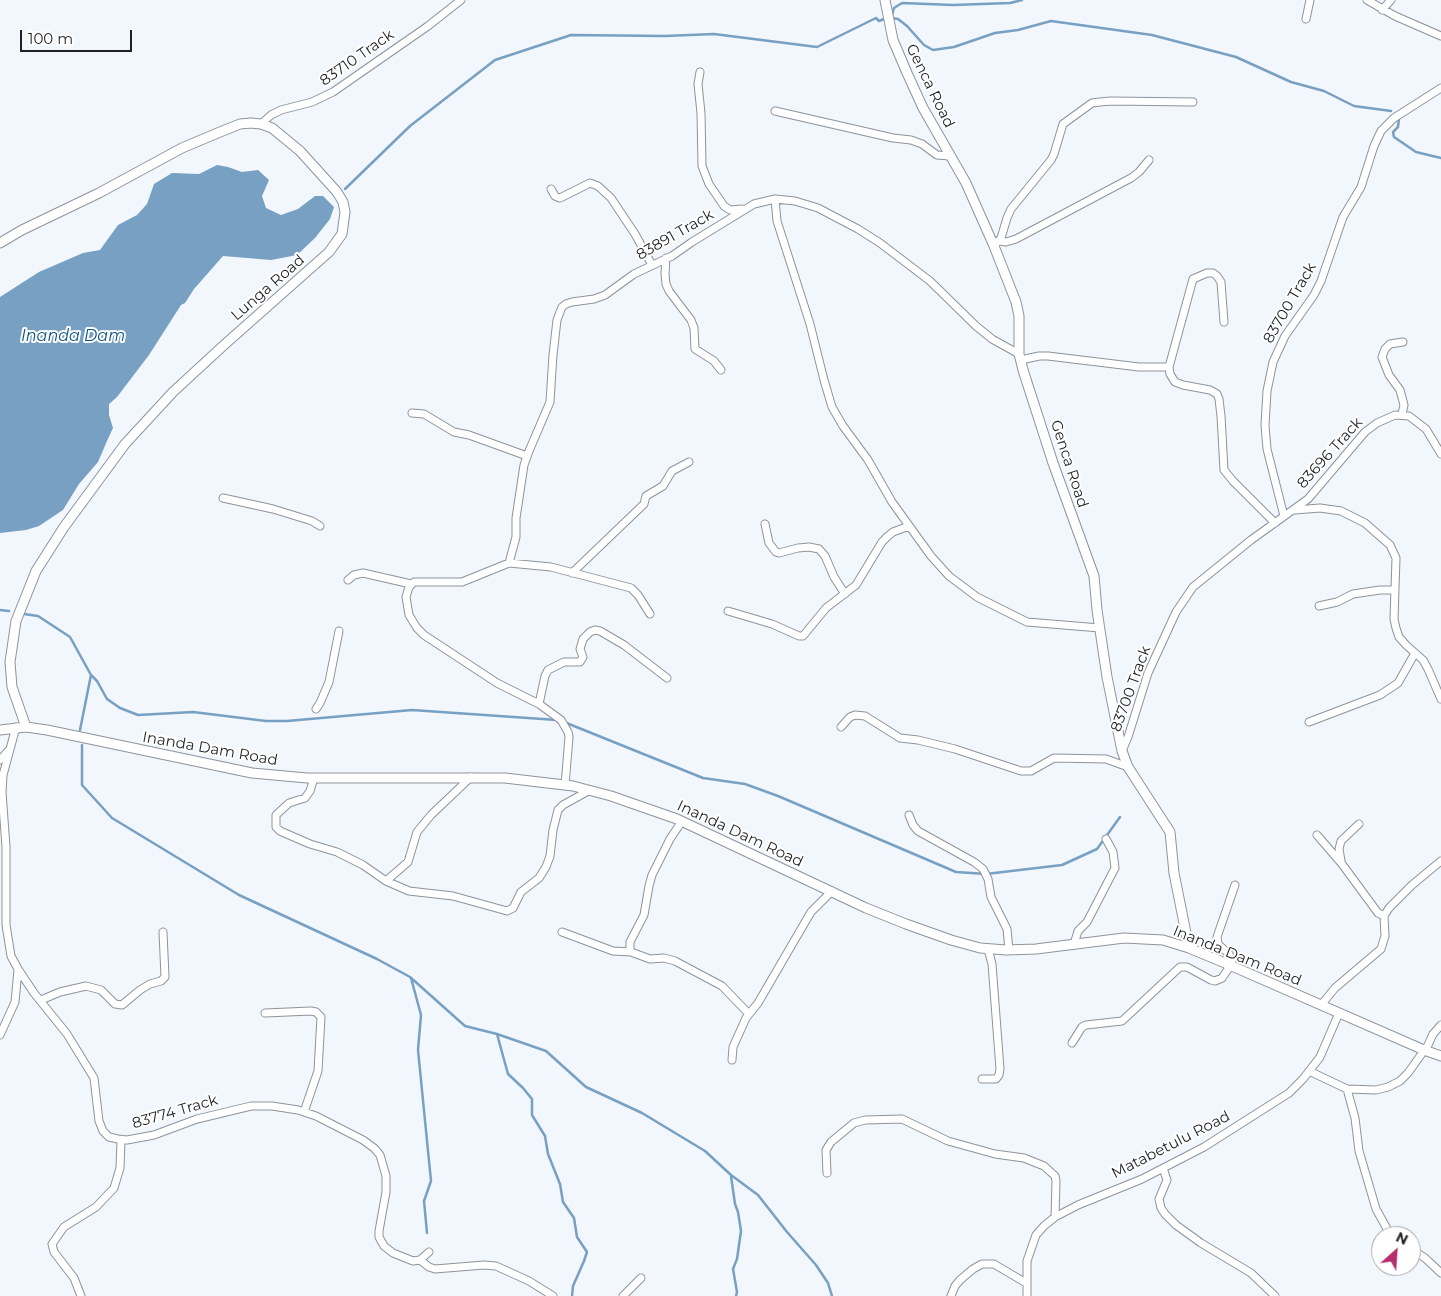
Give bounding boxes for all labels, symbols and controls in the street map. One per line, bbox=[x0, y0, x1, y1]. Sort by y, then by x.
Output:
scale bar bbox=[22, 20, 135, 52]
street label: 83710 Track bbox=[317, 26, 397, 90]
text: 100 m bbox=[28, 29, 73, 48]
street label: Genca Road bbox=[902, 41, 958, 131]
street label: 83891 Track bbox=[633, 206, 717, 264]
street label: Lunga Road bbox=[228, 251, 308, 325]
street label: 83700 Track bbox=[1260, 259, 1320, 347]
water label: Inanda Dam bbox=[21, 326, 125, 346]
street label: 83696 Track bbox=[1293, 414, 1367, 492]
street label: Genca Road bbox=[1046, 418, 1092, 510]
street label: 83700 Track bbox=[1107, 644, 1155, 734]
street label: Inanda Dam Road bbox=[141, 728, 279, 770]
street label: Inanda Dam Road bbox=[674, 797, 806, 871]
street label: Inanda Dam Road bbox=[1170, 922, 1304, 990]
street label: 83774 Track bbox=[130, 1091, 220, 1133]
street label: Matabetulu Road bbox=[1109, 1107, 1233, 1183]
north arrow bbox=[1371, 1226, 1421, 1276]
text: N bbox=[1393, 1228, 1411, 1249]

